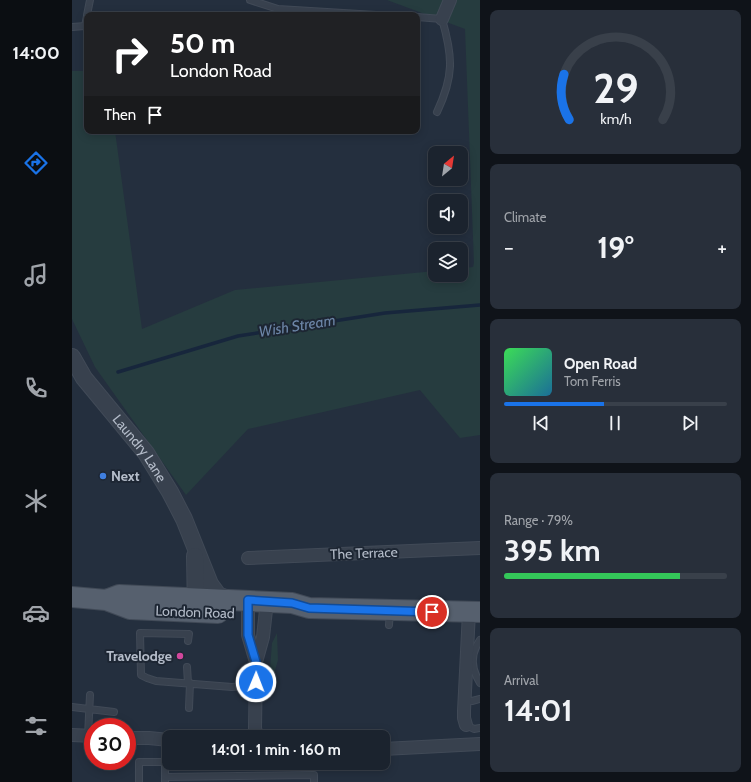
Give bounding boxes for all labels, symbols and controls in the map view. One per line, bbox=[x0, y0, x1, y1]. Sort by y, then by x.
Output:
text: 50 m bbox=[170, 26, 235, 60]
icon: right bbox=[104, 28, 156, 80]
text: 14:00 bbox=[12, 42, 60, 64]
text: London Road bbox=[170, 60, 272, 82]
text: 29 bbox=[593, 63, 638, 113]
icon: arrive bbox=[144, 104, 166, 126]
text: Then bbox=[104, 106, 136, 124]
text: km/h bbox=[600, 110, 631, 128]
north arrow bbox=[428, 146, 468, 186]
map controls bbox=[428, 146, 468, 282]
icon: directions bbox=[22, 149, 50, 177]
button: sound bbox=[428, 194, 468, 234]
text: Climate bbox=[504, 209, 546, 225]
text: 19° bbox=[597, 229, 634, 266]
text: − bbox=[504, 234, 514, 261]
text: + bbox=[717, 234, 727, 261]
button: layers bbox=[428, 242, 468, 282]
icon: music bbox=[22, 261, 50, 289]
water label: Wish Stream bbox=[257, 311, 337, 341]
text: Open Road bbox=[564, 355, 637, 373]
text: Tom Ferris bbox=[564, 373, 621, 389]
icon: phone bbox=[22, 374, 50, 402]
street label: Laundry Lane bbox=[109, 411, 171, 485]
icon: previous bbox=[530, 412, 552, 434]
icon: pause bbox=[604, 412, 626, 434]
icon: next bbox=[679, 412, 701, 434]
place label: Next bbox=[111, 467, 140, 485]
marker: Next bbox=[98, 471, 108, 481]
icon: climate bbox=[22, 487, 50, 515]
text: Range · 79% bbox=[504, 512, 573, 528]
text: 395 km bbox=[504, 532, 601, 569]
street label: The Terrace bbox=[330, 543, 398, 563]
pin bbox=[415, 595, 449, 629]
icon: car bbox=[22, 599, 50, 627]
icon: arrive bbox=[421, 601, 443, 623]
street label: London Road bbox=[155, 602, 235, 622]
place label: Travelodge bbox=[106, 647, 172, 665]
marker: Travelodge bbox=[175, 651, 185, 661]
position arrow bbox=[235, 661, 277, 703]
text: Arrival bbox=[504, 672, 539, 688]
text: 14:01 bbox=[504, 692, 573, 729]
icon: filters bbox=[22, 712, 50, 740]
speed limit sign: 30 bbox=[84, 718, 136, 770]
text: 14:01 · 1 min · 160 m bbox=[211, 741, 341, 759]

